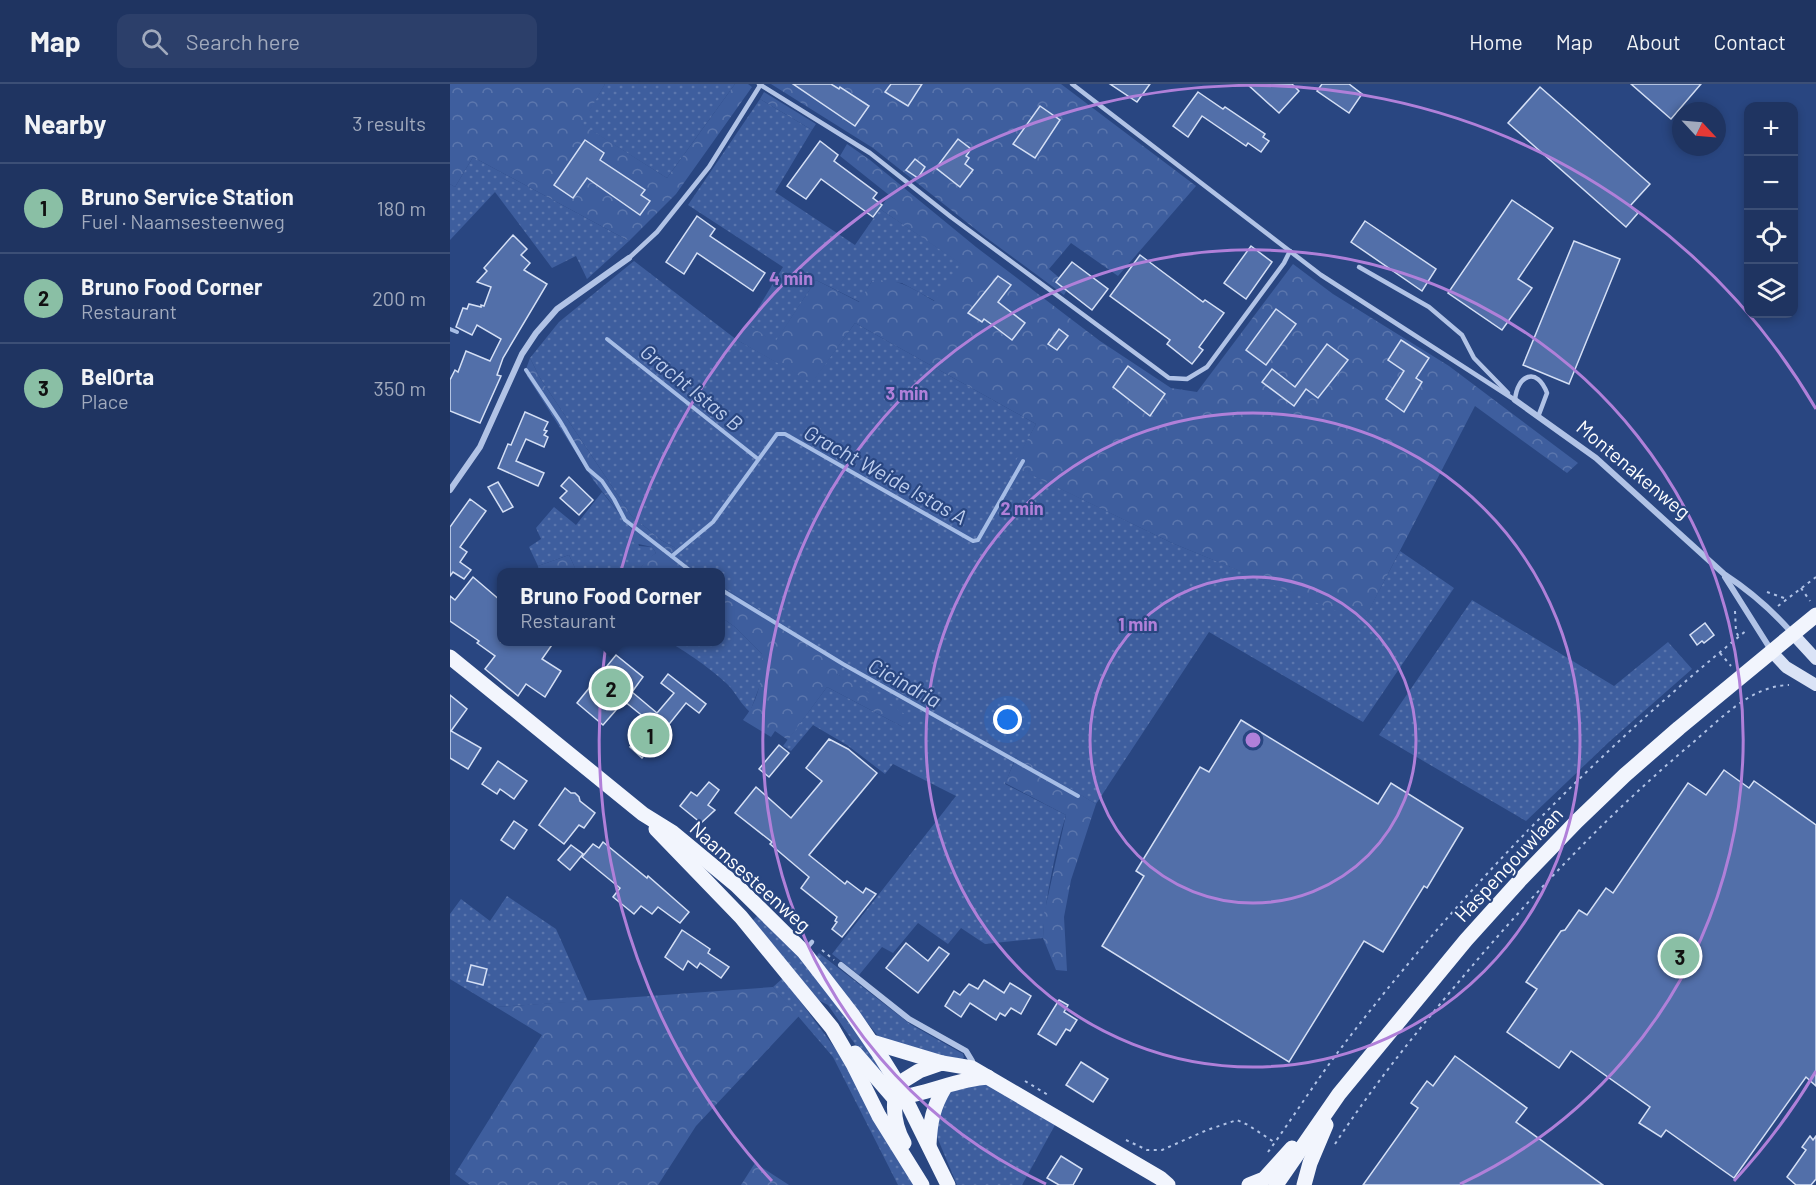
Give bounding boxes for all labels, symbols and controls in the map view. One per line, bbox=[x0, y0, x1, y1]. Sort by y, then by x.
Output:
search box bbox=[117, 14, 537, 68]
text: Map bbox=[30, 24, 81, 58]
icon: search bbox=[138, 25, 171, 58]
text: Search here bbox=[186, 28, 300, 54]
text: Home bbox=[1469, 29, 1523, 54]
text: Map bbox=[1556, 29, 1593, 54]
text: About bbox=[1626, 29, 1681, 54]
text: Contact bbox=[1714, 29, 1786, 54]
north arrow bbox=[1672, 102, 1726, 156]
map controls bbox=[1744, 102, 1798, 318]
button: + bbox=[1744, 102, 1798, 156]
text: Nearby bbox=[24, 108, 106, 139]
text: 3 results bbox=[352, 111, 426, 135]
button: − bbox=[1744, 156, 1798, 210]
text: Bruno Service Station bbox=[81, 183, 294, 209]
text: 1 bbox=[40, 196, 47, 220]
text: 180 m bbox=[377, 196, 426, 220]
text: Fuel · Naamsesteenweg bbox=[81, 209, 285, 233]
button: locate bbox=[1744, 210, 1798, 264]
button: layers bbox=[1744, 264, 1798, 318]
text: 4 min bbox=[769, 267, 813, 289]
text: Bruno Food Corner bbox=[81, 273, 263, 299]
text: 2 bbox=[38, 286, 49, 310]
text: 200 m bbox=[372, 286, 426, 310]
text: Restaurant bbox=[81, 299, 177, 323]
water label: Gracht Istas B bbox=[636, 338, 748, 436]
text: BelOrta bbox=[81, 363, 154, 389]
text: 3 bbox=[38, 376, 49, 400]
text: 350 m bbox=[374, 376, 426, 400]
text: 3 min bbox=[886, 382, 928, 404]
text: Place bbox=[81, 389, 129, 413]
street label: Montenakenweg bbox=[1572, 415, 1696, 523]
water label: Gracht Weide Istas A bbox=[800, 419, 972, 529]
text: 2 min bbox=[1000, 497, 1044, 519]
popup bbox=[497, 568, 725, 646]
text: Bruno Food Corner bbox=[520, 582, 702, 608]
text: Restaurant bbox=[520, 608, 616, 632]
text: 1 min bbox=[1118, 613, 1158, 635]
water label: Cicindria bbox=[864, 652, 946, 712]
pin: 2 bbox=[592, 666, 630, 710]
your location bbox=[993, 705, 1022, 734]
pin: 1 bbox=[630, 712, 670, 758]
centre of rings bbox=[1243, 730, 1263, 750]
street label: Haspengouwlaan bbox=[1449, 802, 1567, 926]
street label: Naamsesteenweg bbox=[686, 815, 816, 937]
pin: 3 bbox=[1660, 934, 1700, 978]

